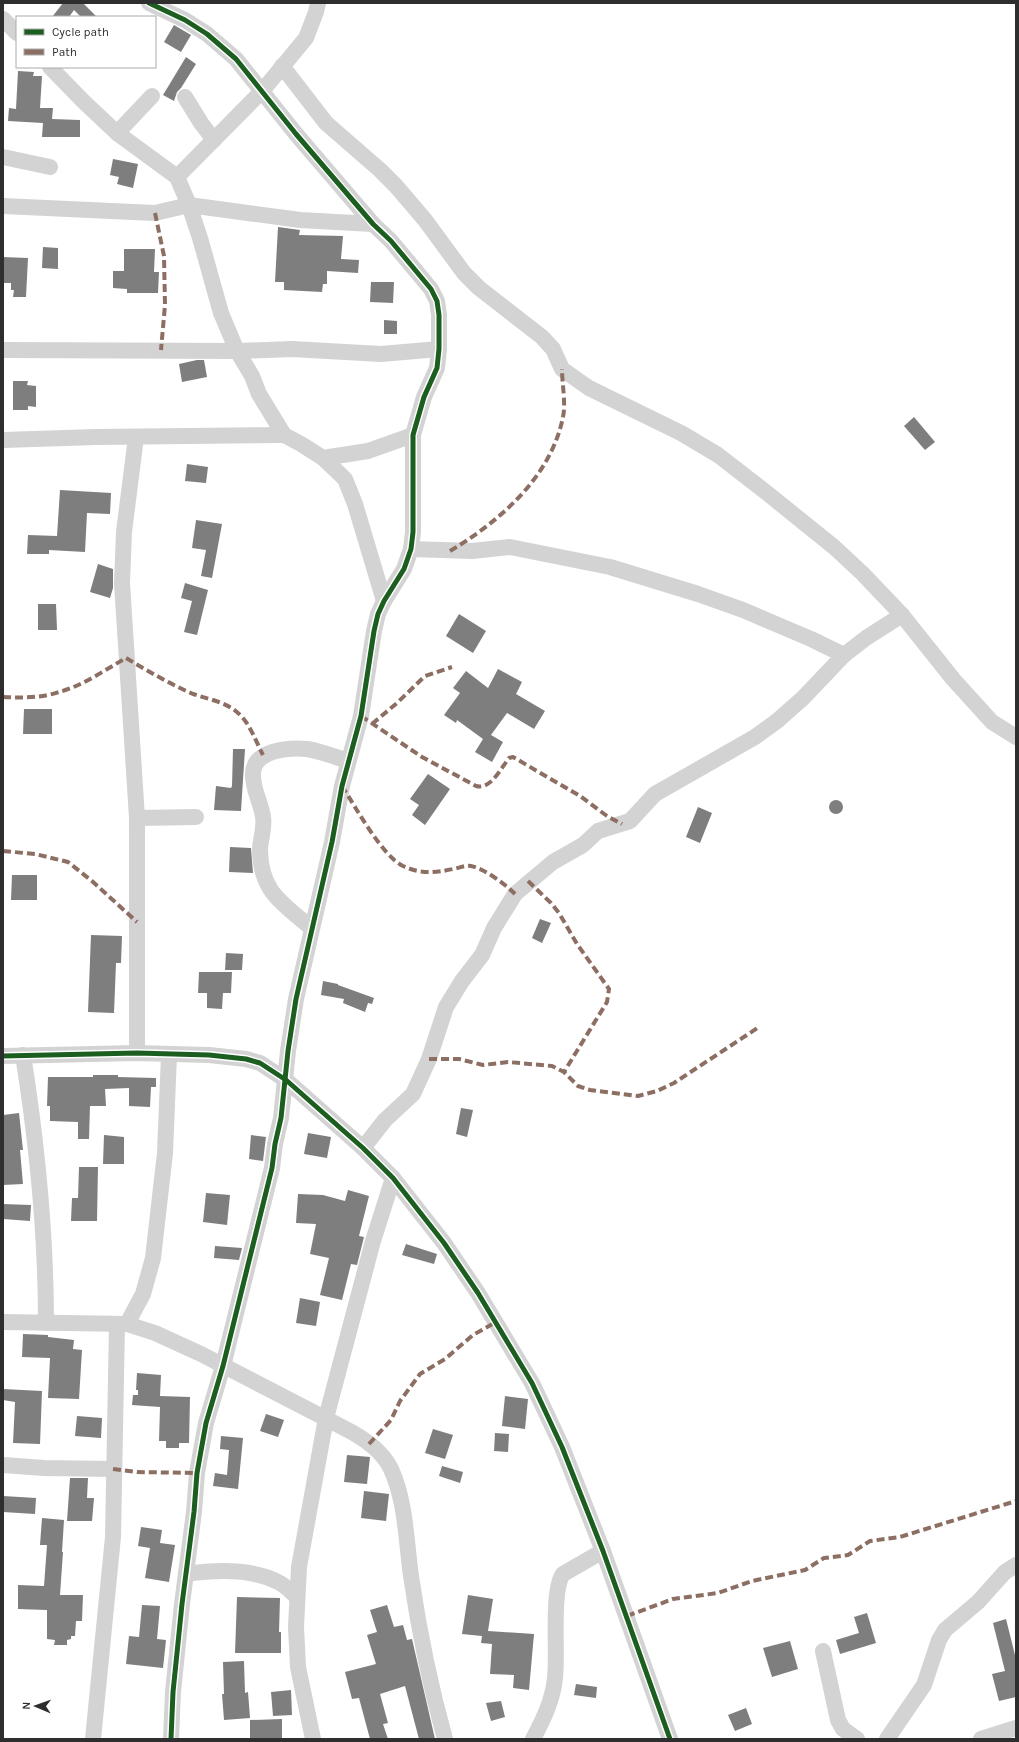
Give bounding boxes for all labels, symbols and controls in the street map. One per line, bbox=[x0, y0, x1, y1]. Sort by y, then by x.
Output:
legend bbox=[16, 16, 156, 68]
text: Cycle path bbox=[52, 25, 109, 39]
text: Path bbox=[52, 45, 77, 59]
north arrow bbox=[16, 1686, 56, 1726]
text: N bbox=[20, 1701, 33, 1710]

